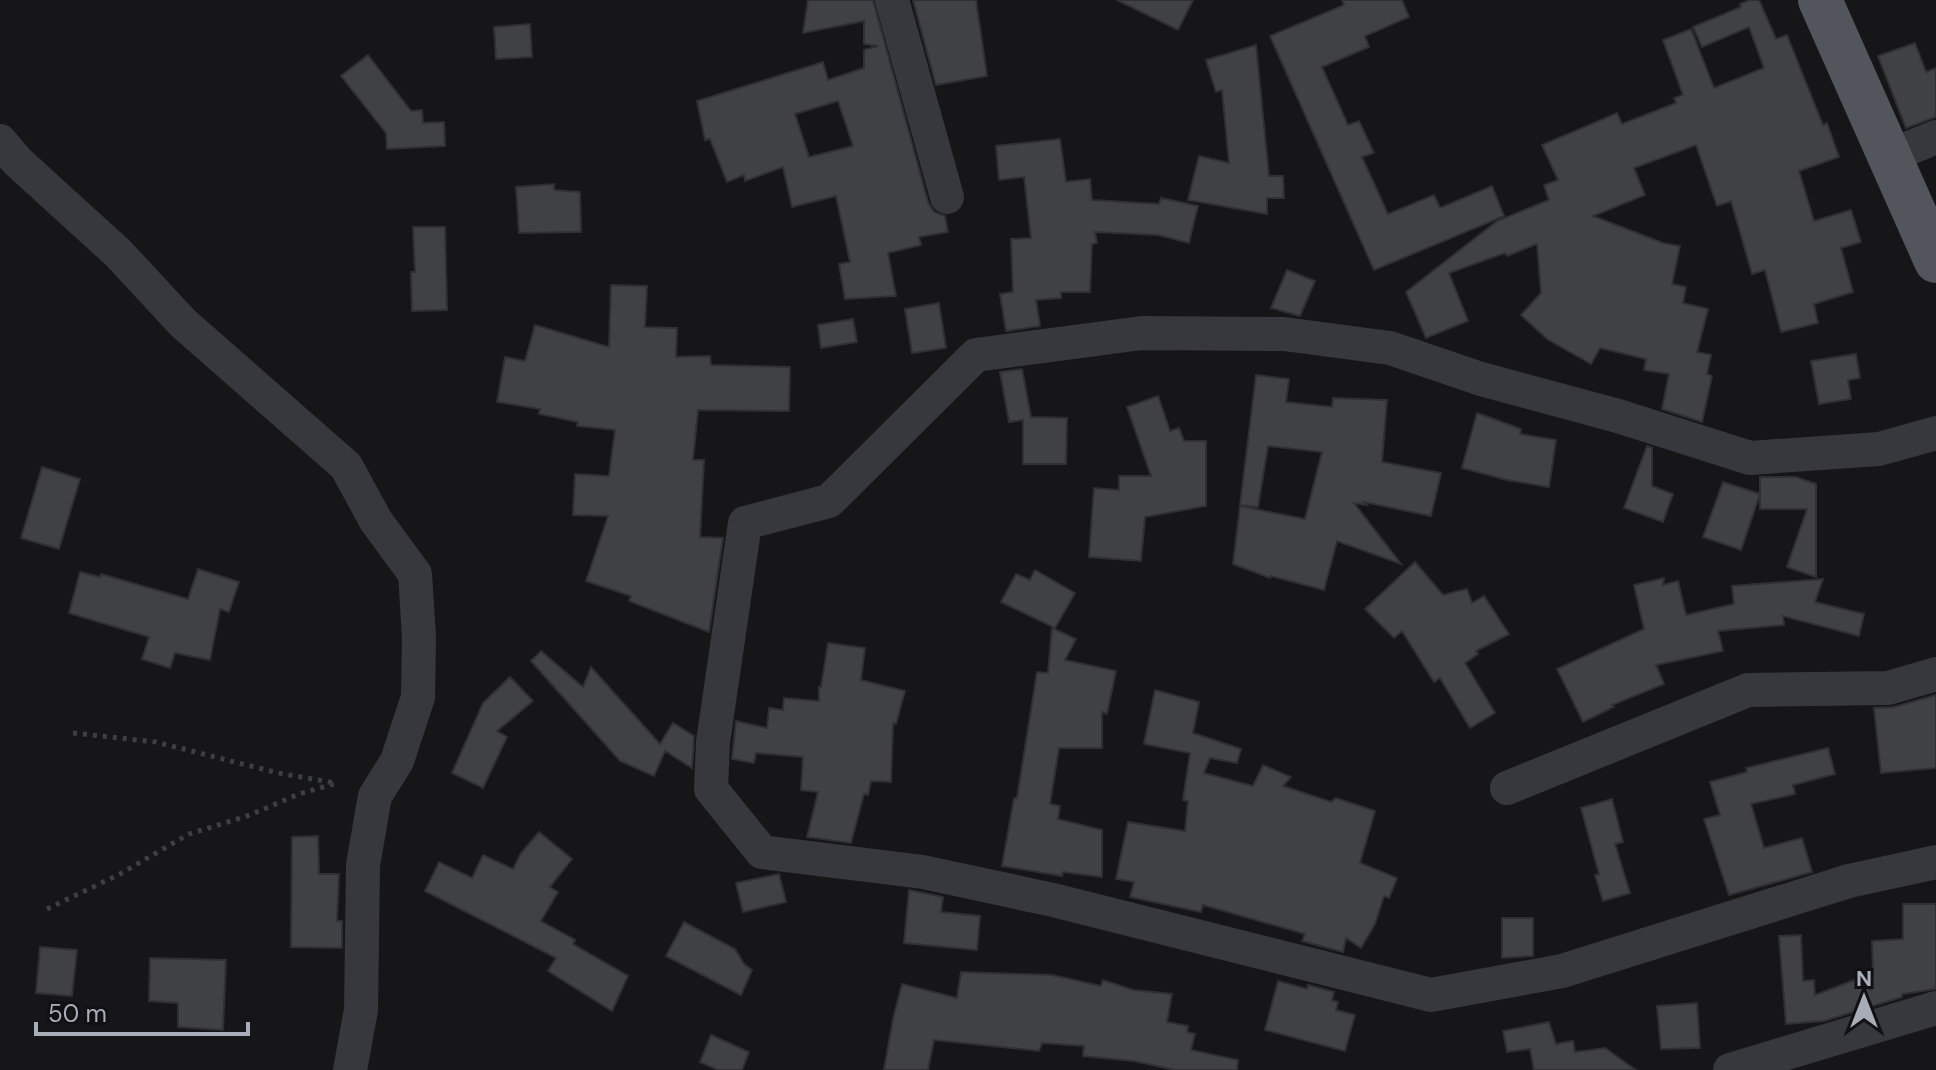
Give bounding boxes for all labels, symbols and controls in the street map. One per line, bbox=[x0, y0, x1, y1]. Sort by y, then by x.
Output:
north arrow bbox=[1824, 958, 1904, 1038]
text: N bbox=[1856, 964, 1872, 993]
scale bar bbox=[36, 986, 248, 1036]
text: 50 m bbox=[48, 998, 107, 1029]

